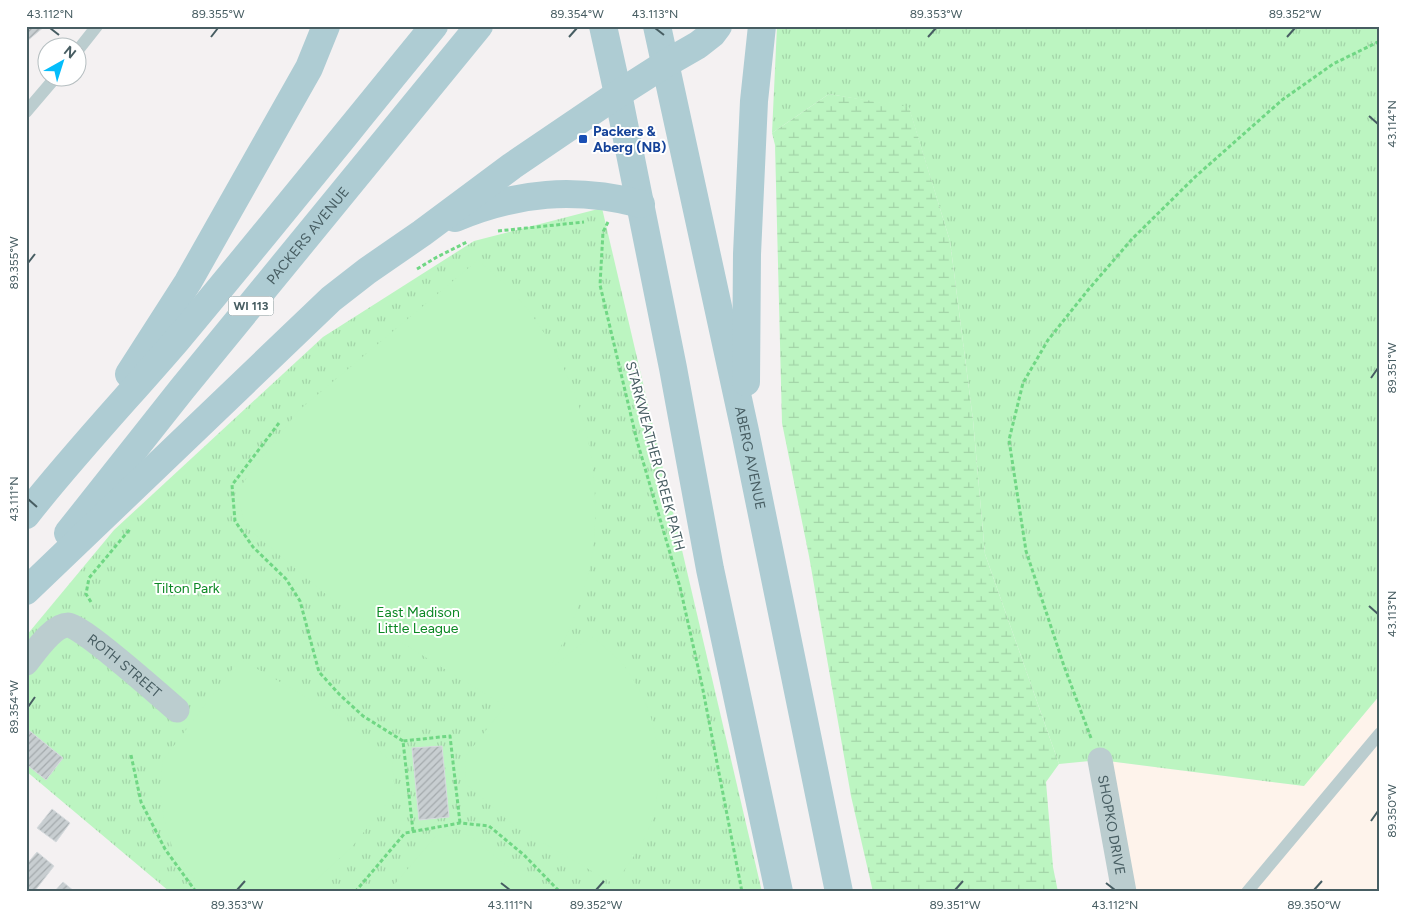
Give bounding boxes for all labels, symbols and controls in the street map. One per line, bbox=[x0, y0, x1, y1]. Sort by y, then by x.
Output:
text: 43.112°N bbox=[27, 7, 73, 21]
text: 89.355°W bbox=[192, 7, 245, 21]
text: 89.354°W bbox=[550, 7, 604, 21]
text: 43.113°N bbox=[632, 7, 678, 21]
text: 89.353°W bbox=[910, 7, 963, 21]
text: 89.352°W bbox=[1269, 7, 1322, 21]
north arrow bbox=[38, 38, 88, 88]
text: N bbox=[60, 42, 79, 62]
text: 43.114°N bbox=[1385, 100, 1399, 148]
place label: Packers & Aberg (NB) bbox=[593, 123, 666, 156]
marker: Packers & Aberg (NB) bbox=[577, 133, 589, 145]
street label: PACKERS AVENUE bbox=[263, 183, 352, 288]
text: 89.355°W bbox=[7, 236, 21, 289]
road number: WI 113 bbox=[228, 296, 274, 316]
text: 89.351°W bbox=[1385, 342, 1399, 394]
street label: STARKWEATHER CREEK PATH bbox=[622, 360, 688, 552]
street label: ABERG AVENUE bbox=[731, 405, 769, 511]
text: 43.111°N bbox=[7, 476, 21, 522]
park label: Tilton Park bbox=[154, 580, 220, 597]
text: 43.113°N bbox=[1385, 591, 1399, 637]
park label: East Madison Little League bbox=[376, 604, 460, 637]
street label: ROTH STREET bbox=[84, 630, 165, 701]
text: 89.354°W bbox=[7, 680, 21, 734]
street label: SHOPKO DRIVE bbox=[1094, 774, 1129, 876]
text: 89.350°W bbox=[1385, 784, 1399, 838]
text: 89.353°W bbox=[211, 898, 264, 912]
text: 43.111°N bbox=[487, 898, 533, 912]
text: 89.352°W bbox=[570, 898, 623, 912]
text: 89.351°W bbox=[930, 898, 981, 912]
text: 43.112°N bbox=[1092, 898, 1138, 912]
text: 89.350°W bbox=[1287, 898, 1341, 912]

